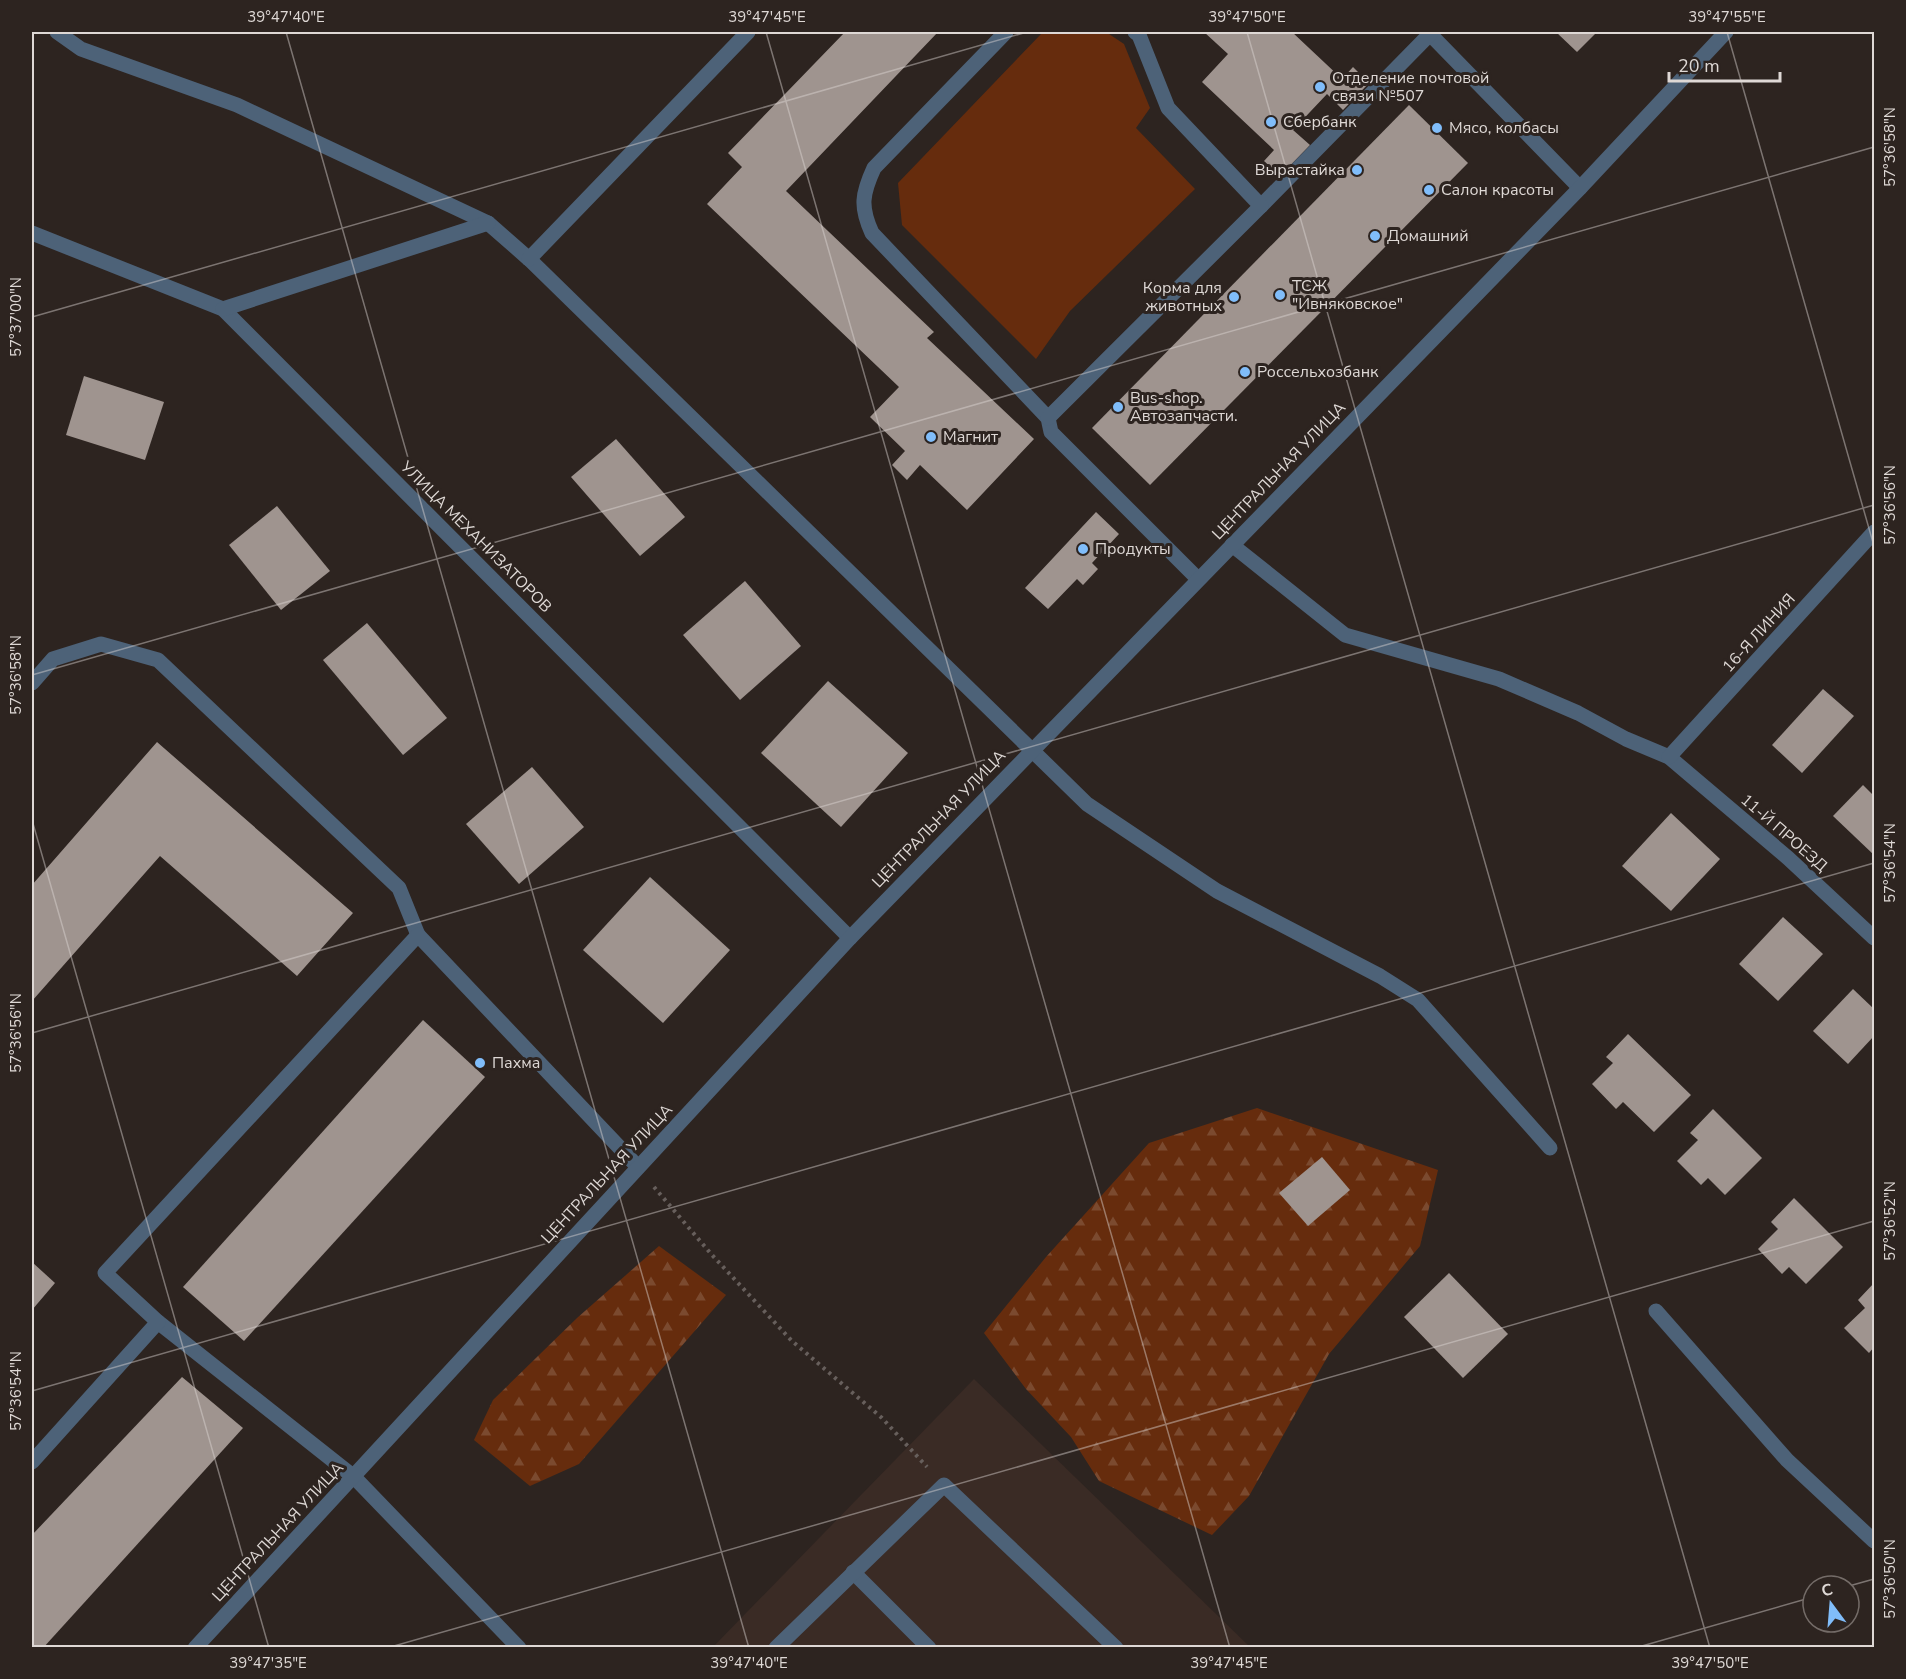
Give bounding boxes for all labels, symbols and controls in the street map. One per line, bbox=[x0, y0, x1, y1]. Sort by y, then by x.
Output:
text: 39°47'40"E bbox=[247, 7, 325, 27]
text: 39°47'45"E bbox=[728, 7, 806, 27]
text: 39°47'50"E bbox=[1208, 7, 1286, 27]
text: 39°47'55"E bbox=[1688, 7, 1766, 27]
scale bar bbox=[1669, 45, 1780, 83]
text: 20 m bbox=[1678, 54, 1720, 78]
place label: Отделение почтовой связи №507 bbox=[1332, 67, 1489, 107]
marker: Отделение почтовой связи №507 bbox=[1313, 80, 1327, 94]
text: 57°36'58"N bbox=[1880, 107, 1900, 187]
place label: Сбербанк bbox=[1283, 111, 1357, 133]
marker: Сбербанк bbox=[1264, 115, 1278, 129]
place label: Мясо, колбасы bbox=[1449, 117, 1559, 139]
marker: Мясо, колбасы bbox=[1430, 121, 1444, 135]
place label: Вырастайка bbox=[1255, 159, 1345, 181]
marker: Вырастайка bbox=[1350, 163, 1364, 177]
place label: Салон красоты bbox=[1441, 179, 1554, 201]
marker: Салон красоты bbox=[1422, 183, 1436, 197]
place label: Домашний bbox=[1387, 225, 1469, 247]
marker: Домашний bbox=[1368, 229, 1382, 243]
place label: ТСЖ "Ивняковское" bbox=[1292, 275, 1403, 315]
text: 57°37'00"N bbox=[6, 277, 26, 357]
place label: Корма для животных bbox=[1143, 277, 1222, 317]
marker: ТСЖ "Ивняковское" bbox=[1273, 288, 1287, 302]
marker: Корма для животных bbox=[1227, 290, 1241, 304]
place label: Россельхозбанк bbox=[1257, 361, 1379, 383]
marker: Россельхозбанк bbox=[1238, 365, 1252, 379]
place label: Bus-shop. Автозапчасти. bbox=[1130, 387, 1238, 427]
street label: ЦЕНТРАЛЬНАЯ УЛИЦА bbox=[1207, 397, 1351, 545]
marker: Bus-shop. Автозапчасти. bbox=[1111, 400, 1125, 414]
place label: Магнит bbox=[943, 426, 999, 448]
marker: Магнит bbox=[924, 430, 938, 444]
street label: УЛИЦА МЕХАНИЗАТОРОВ bbox=[395, 456, 557, 618]
text: 57°36'56"N bbox=[1880, 465, 1900, 545]
place label: Продукты bbox=[1095, 538, 1171, 560]
marker: Продукты bbox=[1076, 542, 1090, 556]
street label: 16-Я ЛИНИЯ bbox=[1718, 589, 1800, 677]
text: 57°36'58"N bbox=[6, 635, 26, 715]
street label: ЦЕНТРАЛЬНАЯ УЛИЦА bbox=[867, 745, 1011, 893]
street label: 11-Й ПРОЕЗД bbox=[1736, 789, 1833, 877]
text: 57°36'54"N bbox=[1880, 823, 1900, 903]
text: 57°36'56"N bbox=[6, 993, 26, 1073]
place label: Пахма bbox=[492, 1052, 540, 1074]
marker: Пахма bbox=[473, 1056, 487, 1070]
street label: ЦЕНТРАЛЬНАЯ УЛИЦА bbox=[536, 1099, 678, 1249]
text: 57°36'52"N bbox=[1880, 1181, 1900, 1261]
text: 57°36'54"N bbox=[6, 1351, 26, 1431]
street label: ЦЕНТРАЛЬНАЯ УЛИЦА bbox=[207, 1457, 349, 1607]
text: 57°36'50"N bbox=[1880, 1539, 1900, 1619]
north arrow bbox=[1801, 1574, 1861, 1634]
text: С bbox=[1819, 1578, 1836, 1603]
text: 39°47'35"E bbox=[229, 1653, 307, 1673]
text: 39°47'40"E bbox=[710, 1653, 788, 1673]
text: 39°47'45"E bbox=[1190, 1653, 1268, 1673]
text: 39°47'50"E bbox=[1671, 1653, 1749, 1673]

